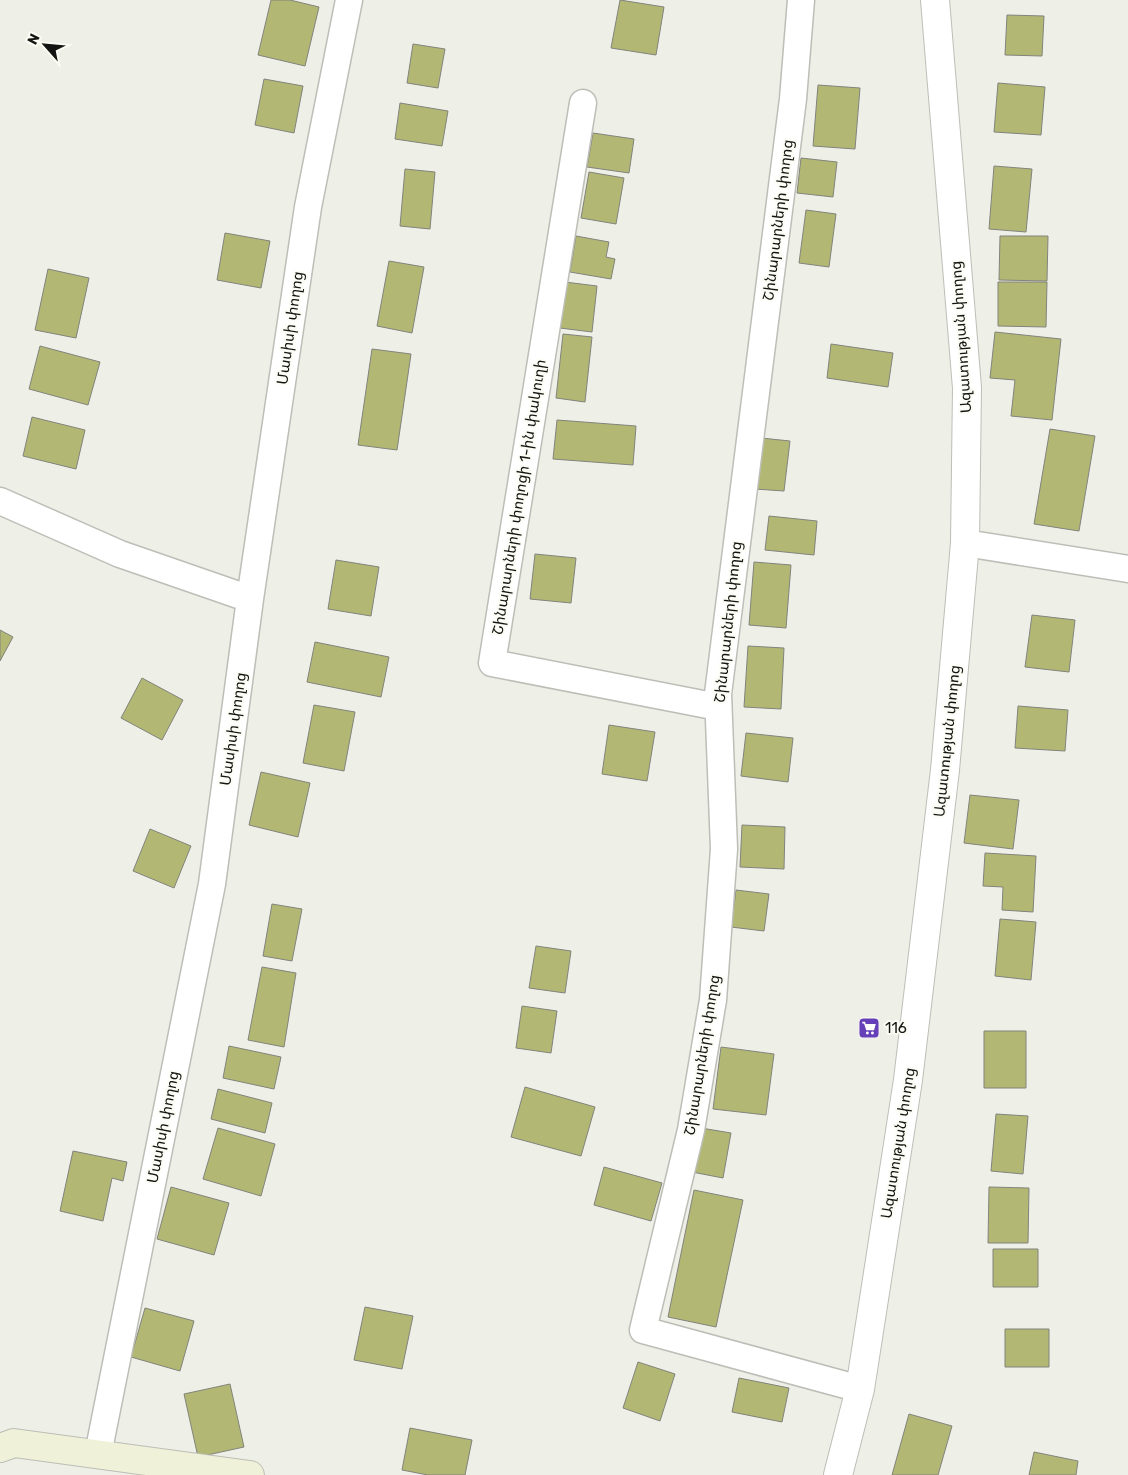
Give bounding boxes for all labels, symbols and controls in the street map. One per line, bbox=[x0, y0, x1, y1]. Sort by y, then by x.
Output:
north arrow bbox=[20, 20, 70, 70]
text: N bbox=[24, 31, 44, 48]
street label: Շինարարների փողոց bbox=[759, 138, 797, 302]
street label: Ազատության փողոց bbox=[947, 260, 975, 414]
street label: Մասիսի փողոց bbox=[273, 270, 307, 386]
street label: Շինարարների փողոցի 1-ին փակուղի bbox=[488, 358, 550, 636]
street label: Շինարարների փողոց bbox=[711, 540, 745, 704]
street label: Ազատության փողոց bbox=[930, 664, 964, 818]
street label: Մասիսի փողոց bbox=[216, 671, 250, 787]
street label: Շինարարների փողոց bbox=[680, 973, 724, 1137]
supermarket icon: 116 bbox=[857, 1016, 881, 1040]
place label: 116 bbox=[885, 1019, 907, 1037]
street label: Ազատության փողոց bbox=[877, 1066, 919, 1220]
street label: Մասիսի փողոց bbox=[143, 1069, 183, 1185]

